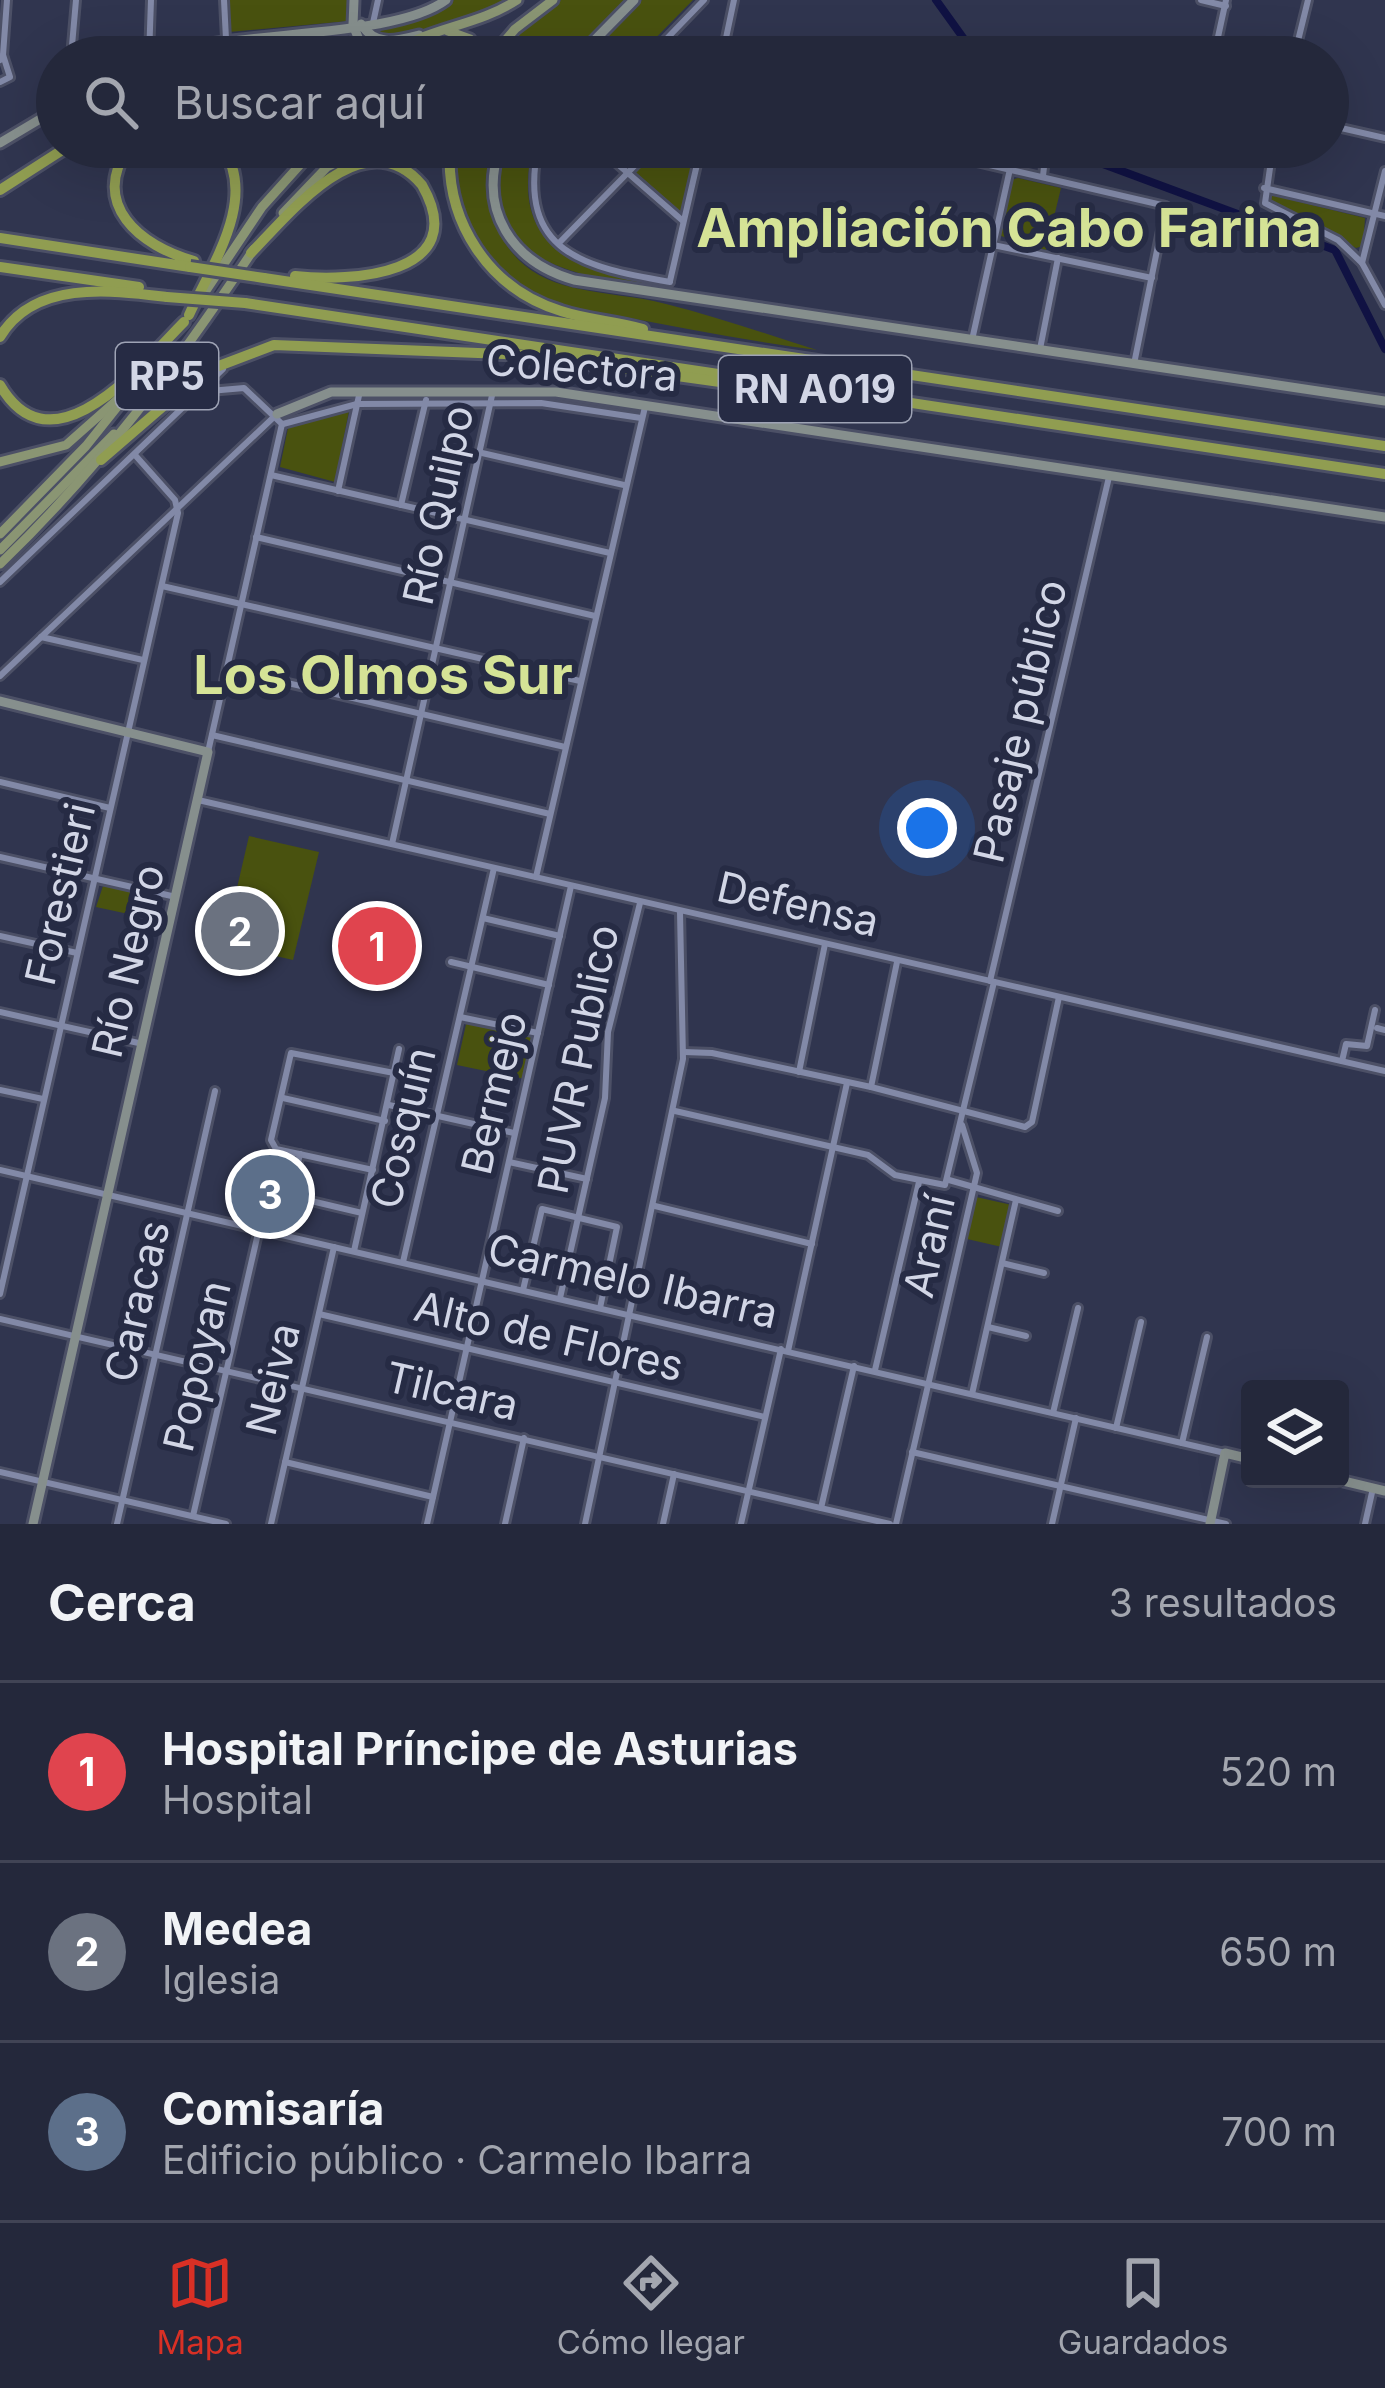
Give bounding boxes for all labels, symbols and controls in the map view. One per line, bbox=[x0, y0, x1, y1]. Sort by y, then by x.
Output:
search box bbox=[36, 36, 1349, 168]
icon: search bbox=[78, 69, 144, 135]
text: Buscar aquí bbox=[174, 75, 425, 130]
district label: Ampliación Cabo Farina bbox=[696, 195, 1322, 260]
street label: Colectora bbox=[484, 334, 680, 401]
road number: RP5 bbox=[116, 343, 218, 409]
road number: RN A019 bbox=[719, 356, 911, 422]
street label: Río Quilpo bbox=[392, 401, 483, 609]
street label: Pasaje público bbox=[962, 575, 1077, 867]
district label: Los Olmos Sur bbox=[193, 642, 573, 707]
street label: Forestieri bbox=[14, 798, 105, 990]
your location bbox=[897, 798, 957, 858]
street label: Río Negro bbox=[81, 859, 174, 1062]
street label: Defensa bbox=[712, 860, 884, 947]
pin: 2 bbox=[201, 886, 279, 976]
pin: 1 bbox=[338, 901, 416, 991]
street label: PUVR Publico bbox=[526, 920, 629, 1198]
street label: Bermejo bbox=[450, 1007, 537, 1179]
street label: Cosquín bbox=[359, 1042, 446, 1213]
pin: 3 bbox=[231, 1149, 309, 1239]
street label: Araní bbox=[892, 1189, 965, 1302]
street label: Caracas bbox=[93, 1215, 180, 1386]
street label: Carmelo Ibarra bbox=[483, 1222, 783, 1339]
street label: Popoyan bbox=[152, 1276, 241, 1456]
street label: Alto de Flores bbox=[410, 1280, 688, 1391]
street label: Neiva bbox=[235, 1318, 310, 1440]
street label: Tilcara bbox=[381, 1350, 524, 1431]
map controls bbox=[1241, 1380, 1349, 1488]
button: layers bbox=[1241, 1380, 1349, 1488]
text: Cerca bbox=[48, 1572, 196, 1633]
text: 3 resultados bbox=[1109, 1579, 1337, 1626]
text: Hospital Príncipe de Asturias bbox=[162, 1721, 798, 1776]
text: 1 bbox=[79, 1748, 95, 1795]
text: 520 m bbox=[1220, 1748, 1337, 1795]
text: Hospital bbox=[162, 1776, 313, 1823]
text: Medea bbox=[162, 1901, 312, 1956]
text: 2 bbox=[75, 1928, 99, 1975]
text: 650 m bbox=[1219, 1928, 1337, 1975]
text: Iglesia bbox=[162, 1956, 281, 2003]
text: Comisaría bbox=[162, 2081, 384, 2136]
text: 3 bbox=[74, 2108, 100, 2155]
text: 700 m bbox=[1221, 2108, 1337, 2155]
text: Edificio público · Carmelo Ibarra bbox=[162, 2136, 752, 2183]
tab: Mapa bbox=[156, 2250, 244, 2362]
tab: Cómo llegar bbox=[557, 2250, 745, 2362]
tab: Guardados bbox=[1058, 2250, 1229, 2362]

